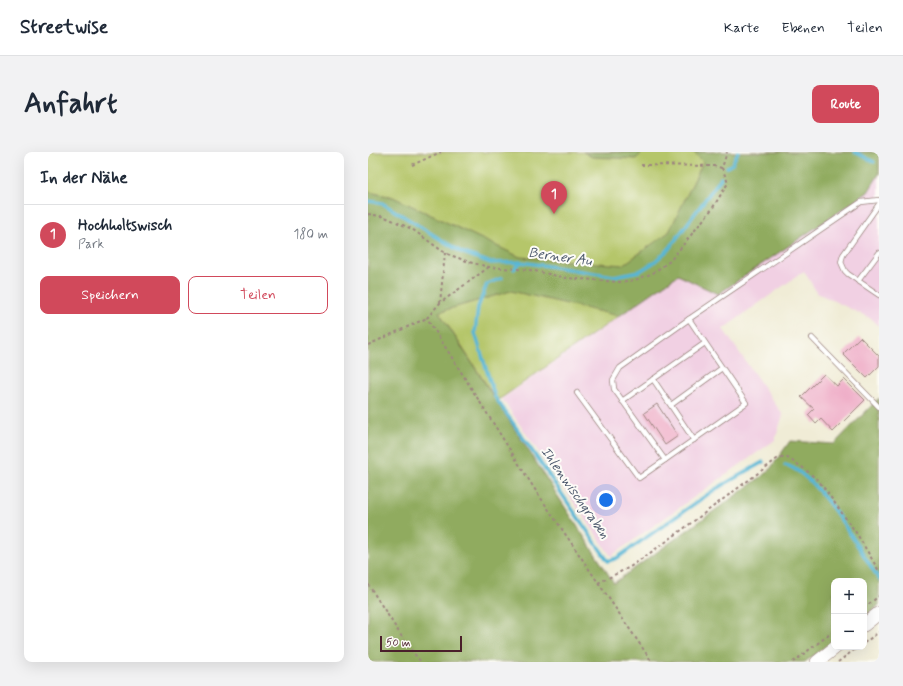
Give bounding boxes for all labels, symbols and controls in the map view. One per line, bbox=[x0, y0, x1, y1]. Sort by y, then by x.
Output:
text: Streetwise bbox=[20, 15, 108, 40]
text: Karte bbox=[724, 19, 759, 37]
text: Ebenen bbox=[781, 19, 825, 37]
text: Teilen bbox=[847, 19, 883, 37]
button: Route bbox=[812, 85, 879, 123]
text: Anfahrt bbox=[24, 86, 117, 123]
text: In der Nähe bbox=[40, 167, 128, 189]
pin: 1 bbox=[541, 181, 567, 214]
text: Hochholtswisch bbox=[78, 216, 172, 236]
text: 1 bbox=[50, 226, 56, 243]
text: 180 m bbox=[293, 226, 328, 243]
text: Park bbox=[78, 236, 104, 253]
water label: Berner Au bbox=[527, 244, 593, 270]
button: Speichern bbox=[40, 276, 180, 314]
button: Teilen bbox=[188, 276, 328, 314]
water label: Ihlenwischgraben bbox=[536, 444, 613, 543]
your location bbox=[596, 490, 616, 510]
map controls bbox=[831, 578, 867, 650]
button: + bbox=[831, 578, 867, 614]
button: − bbox=[831, 614, 867, 650]
scale bar bbox=[380, 634, 462, 653]
text: 50 m bbox=[386, 636, 411, 650]

